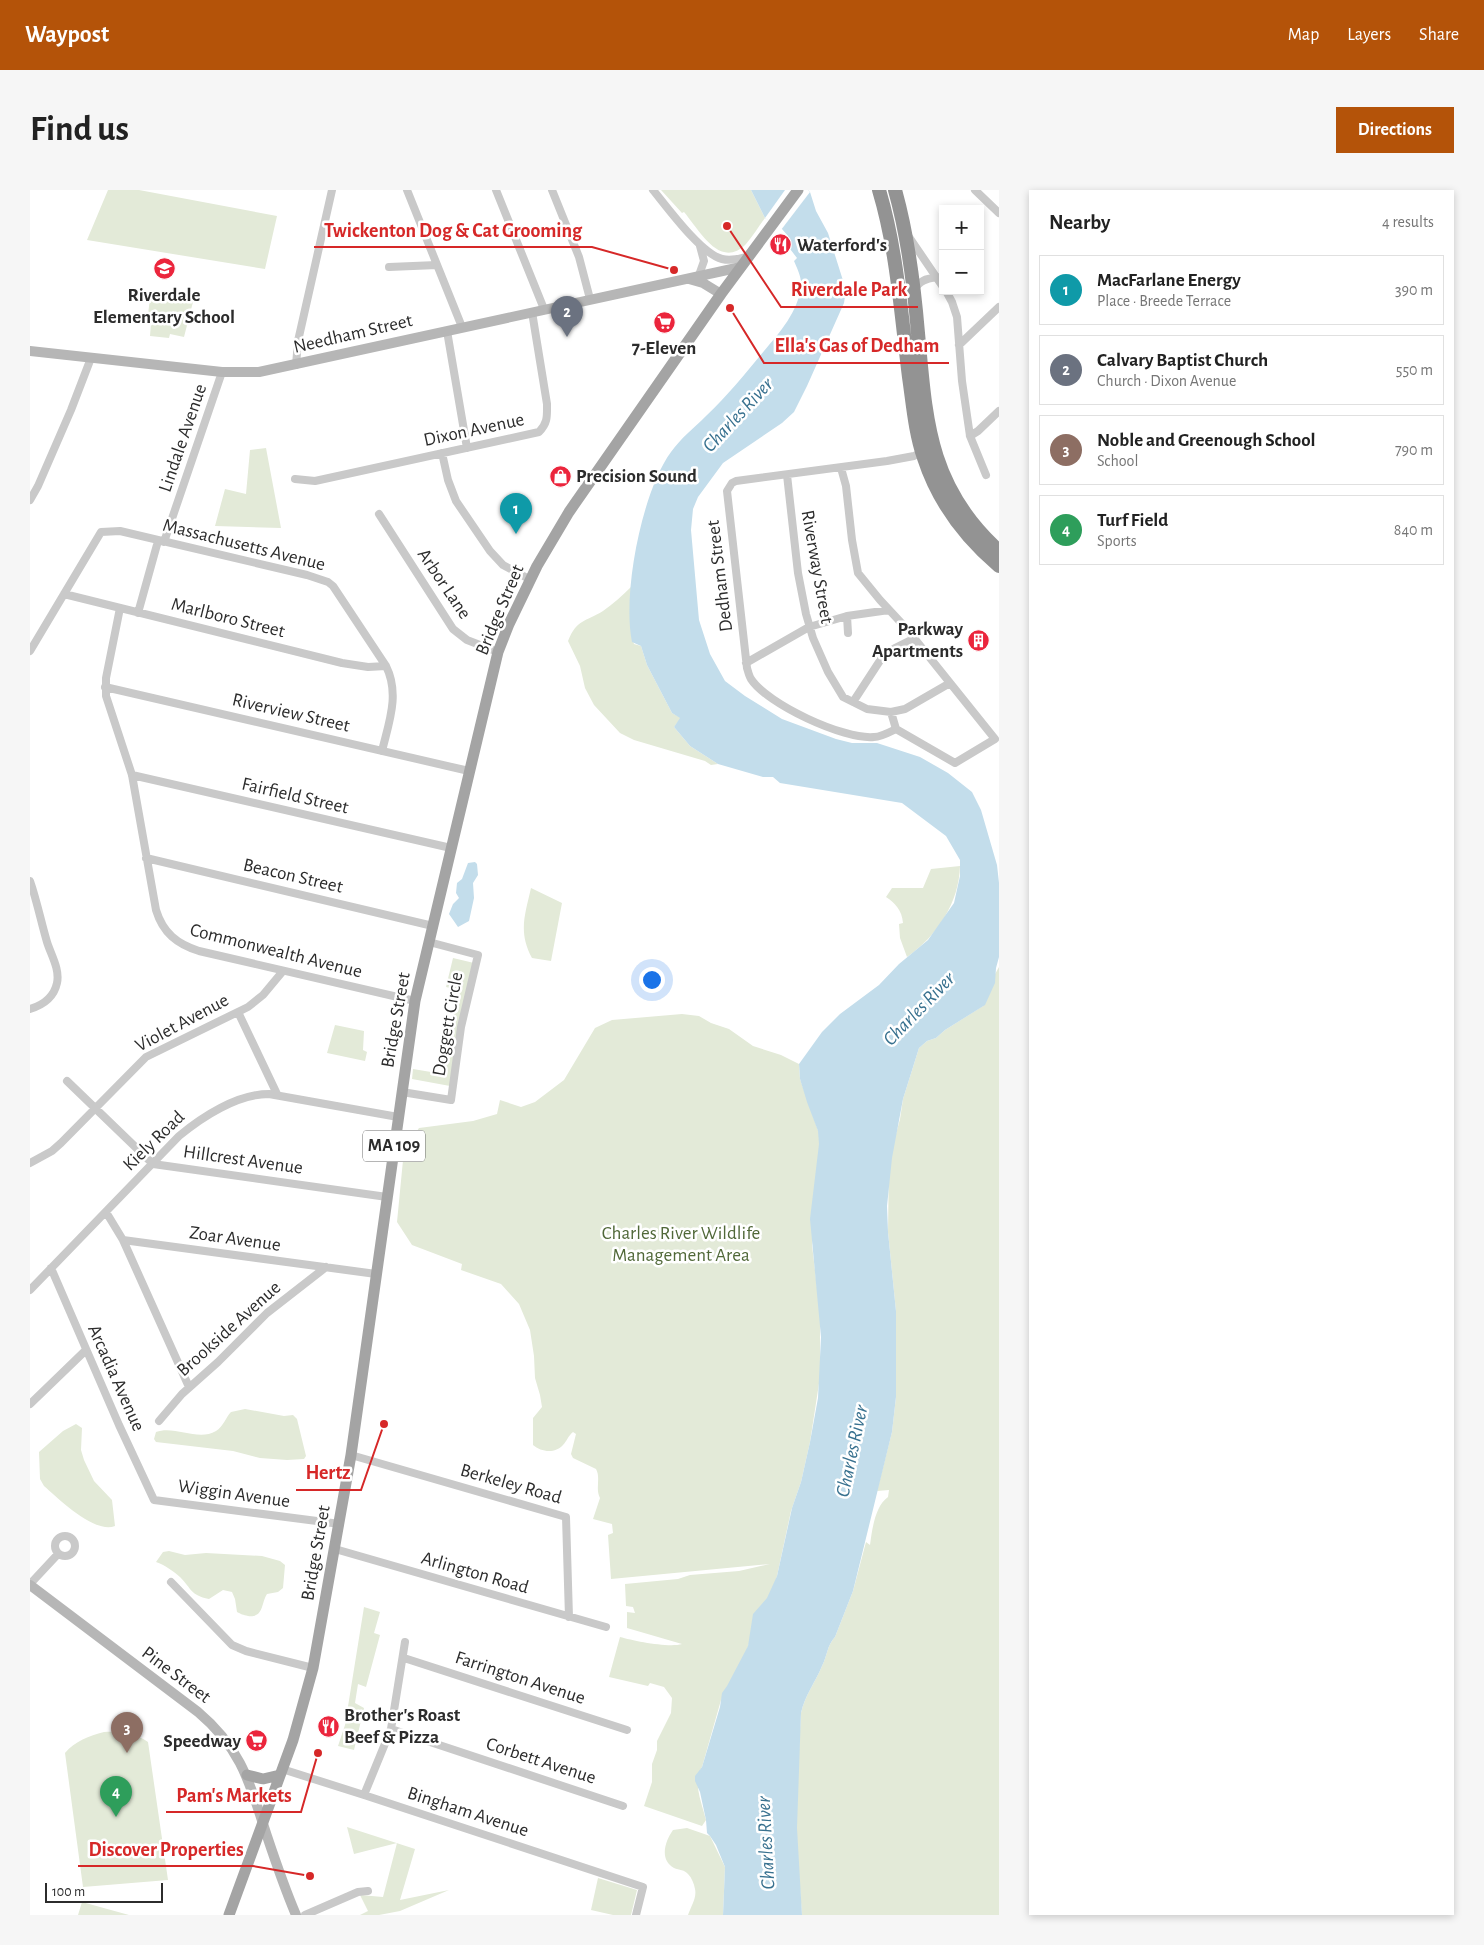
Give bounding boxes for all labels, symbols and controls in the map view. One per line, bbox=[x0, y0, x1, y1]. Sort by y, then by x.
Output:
text: Waypost bbox=[25, 23, 109, 47]
text: Map bbox=[1288, 26, 1319, 44]
text: Layers bbox=[1347, 26, 1391, 44]
text: Share bbox=[1419, 26, 1459, 44]
button: Directions bbox=[1336, 107, 1454, 153]
text: Find us bbox=[30, 112, 129, 147]
map controls bbox=[939, 205, 984, 295]
button: + bbox=[939, 205, 984, 250]
callout: Twickenton Dog & Cat Grooming bbox=[314, 212, 592, 247]
text: Nearby bbox=[1049, 212, 1110, 233]
text: 4 results bbox=[1382, 214, 1434, 230]
text: Twickenton Dog & Cat Grooming bbox=[324, 221, 583, 241]
restaurant icon: Waterford's bbox=[769, 233, 793, 257]
place label: Waterford's bbox=[797, 236, 887, 255]
button: − bbox=[939, 250, 984, 295]
school or university icon: Riverdale Elementary School bbox=[152, 257, 176, 281]
text: MacFarlane Energy bbox=[1097, 271, 1241, 290]
callout: Riverdale Park bbox=[781, 272, 918, 307]
text: Riverdale Park bbox=[791, 280, 907, 300]
text: 1 bbox=[1063, 282, 1069, 298]
text: 390 m bbox=[1395, 282, 1433, 298]
place label: Riverdale Elementary School bbox=[93, 286, 235, 327]
text: Place · Breede Terrace bbox=[1097, 293, 1231, 309]
pin: 2 bbox=[551, 296, 583, 337]
supermarket icon: 7-Eleven bbox=[652, 310, 676, 334]
street label: Needham Street bbox=[292, 311, 414, 357]
callout: Ella's Gas of Dedham bbox=[764, 328, 949, 363]
text: Ella's Gas of Dedham bbox=[775, 336, 940, 356]
place label: 7-Eleven bbox=[632, 339, 696, 358]
text: Calvary Baptist Church bbox=[1097, 351, 1268, 370]
text: 2 bbox=[1062, 362, 1070, 378]
text: 550 m bbox=[1396, 362, 1433, 378]
text: Church · Dixon Avenue bbox=[1097, 373, 1236, 389]
water label: Charles River bbox=[699, 374, 777, 456]
street label: Lindale Avenue bbox=[156, 382, 210, 494]
street label: Dixon Avenue bbox=[422, 410, 526, 450]
text: Noble and Greenough School bbox=[1097, 431, 1316, 450]
text: 3 bbox=[1063, 442, 1069, 458]
text: 790 m bbox=[1395, 442, 1433, 458]
text: School bbox=[1097, 453, 1138, 469]
shop icon: Precision Sound bbox=[548, 464, 572, 488]
place label: Precision Sound bbox=[576, 467, 697, 486]
pin: 1 bbox=[500, 493, 532, 534]
street label: Riverway Street bbox=[798, 509, 836, 625]
text: Turf Field bbox=[1097, 511, 1168, 530]
street label: Massachusetts Avenue bbox=[161, 516, 327, 574]
street label: Dedham Street bbox=[704, 519, 736, 633]
text: 4 bbox=[1062, 522, 1070, 538]
text: 840 m bbox=[1394, 522, 1433, 538]
text: Sports bbox=[1097, 533, 1137, 549]
street label: Arbor Lane bbox=[414, 545, 474, 623]
street label: Bridge Street bbox=[472, 562, 528, 658]
street label: Marlboro Street bbox=[169, 595, 287, 641]
place label: Parkway Apartments bbox=[872, 620, 963, 661]
building icon: Parkway Apartments bbox=[967, 628, 991, 652]
street label: Riverview Street bbox=[230, 690, 352, 736]
street label: Fairfield Street bbox=[240, 774, 350, 818]
street label: Beacon Street bbox=[241, 855, 345, 897]
street label: Commonwealth Avenue bbox=[188, 920, 364, 982]
your location bbox=[639, 967, 665, 993]
water label: Charles River bbox=[879, 968, 959, 1050]
street label: Doggett Circle bbox=[429, 970, 467, 1078]
street label: Bridge Street bbox=[378, 971, 414, 1069]
street label: Violet Avenue bbox=[132, 991, 232, 1055]
street label: Kiely Road bbox=[120, 1107, 189, 1175]
road number: MA 109 bbox=[363, 1130, 425, 1161]
street label: Hillcrest Avenue bbox=[182, 1142, 304, 1178]
street label: Zoar Avenue bbox=[188, 1223, 282, 1255]
park label: Charles River Wildlife Management Area bbox=[602, 1224, 760, 1265]
street label: Brookside Avenue bbox=[174, 1278, 284, 1380]
street label: Arcadia Avenue bbox=[84, 1322, 148, 1434]
water label: Charles River bbox=[833, 1403, 872, 1499]
callout: Hertz bbox=[296, 1455, 361, 1490]
street label: Berkeley Road bbox=[458, 1460, 564, 1508]
text: Hertz bbox=[305, 1463, 351, 1483]
street label: Wiggin Avenue bbox=[177, 1477, 291, 1511]
street label: Bridge Street bbox=[298, 1504, 334, 1602]
street label: Arlington Road bbox=[419, 1549, 531, 1597]
street label: Pine Street bbox=[138, 1643, 214, 1707]
street label: Farrington Avenue bbox=[453, 1648, 587, 1708]
place label: Brother's Roast Beef & Pizza bbox=[344, 1706, 461, 1747]
pin: 3 bbox=[111, 1712, 143, 1753]
restaurant icon: Brother's Roast Beef & Pizza bbox=[316, 1714, 340, 1738]
supermarket icon: Speedway bbox=[245, 1729, 269, 1753]
place label: Speedway bbox=[163, 1732, 242, 1751]
street label: Corbett Avenue bbox=[484, 1734, 598, 1788]
pin: 4 bbox=[100, 1776, 132, 1817]
callout: Pam's Markets bbox=[166, 1777, 301, 1812]
street label: Bingham Avenue bbox=[405, 1783, 531, 1841]
text: Pam's Markets bbox=[176, 1786, 292, 1806]
water label: Charles River bbox=[754, 1795, 778, 1890]
callout: Discover Properties bbox=[78, 1831, 253, 1866]
text: Discover Properties bbox=[88, 1840, 244, 1860]
scale bar bbox=[45, 1880, 162, 1903]
text: 100 m bbox=[52, 1885, 85, 1899]

